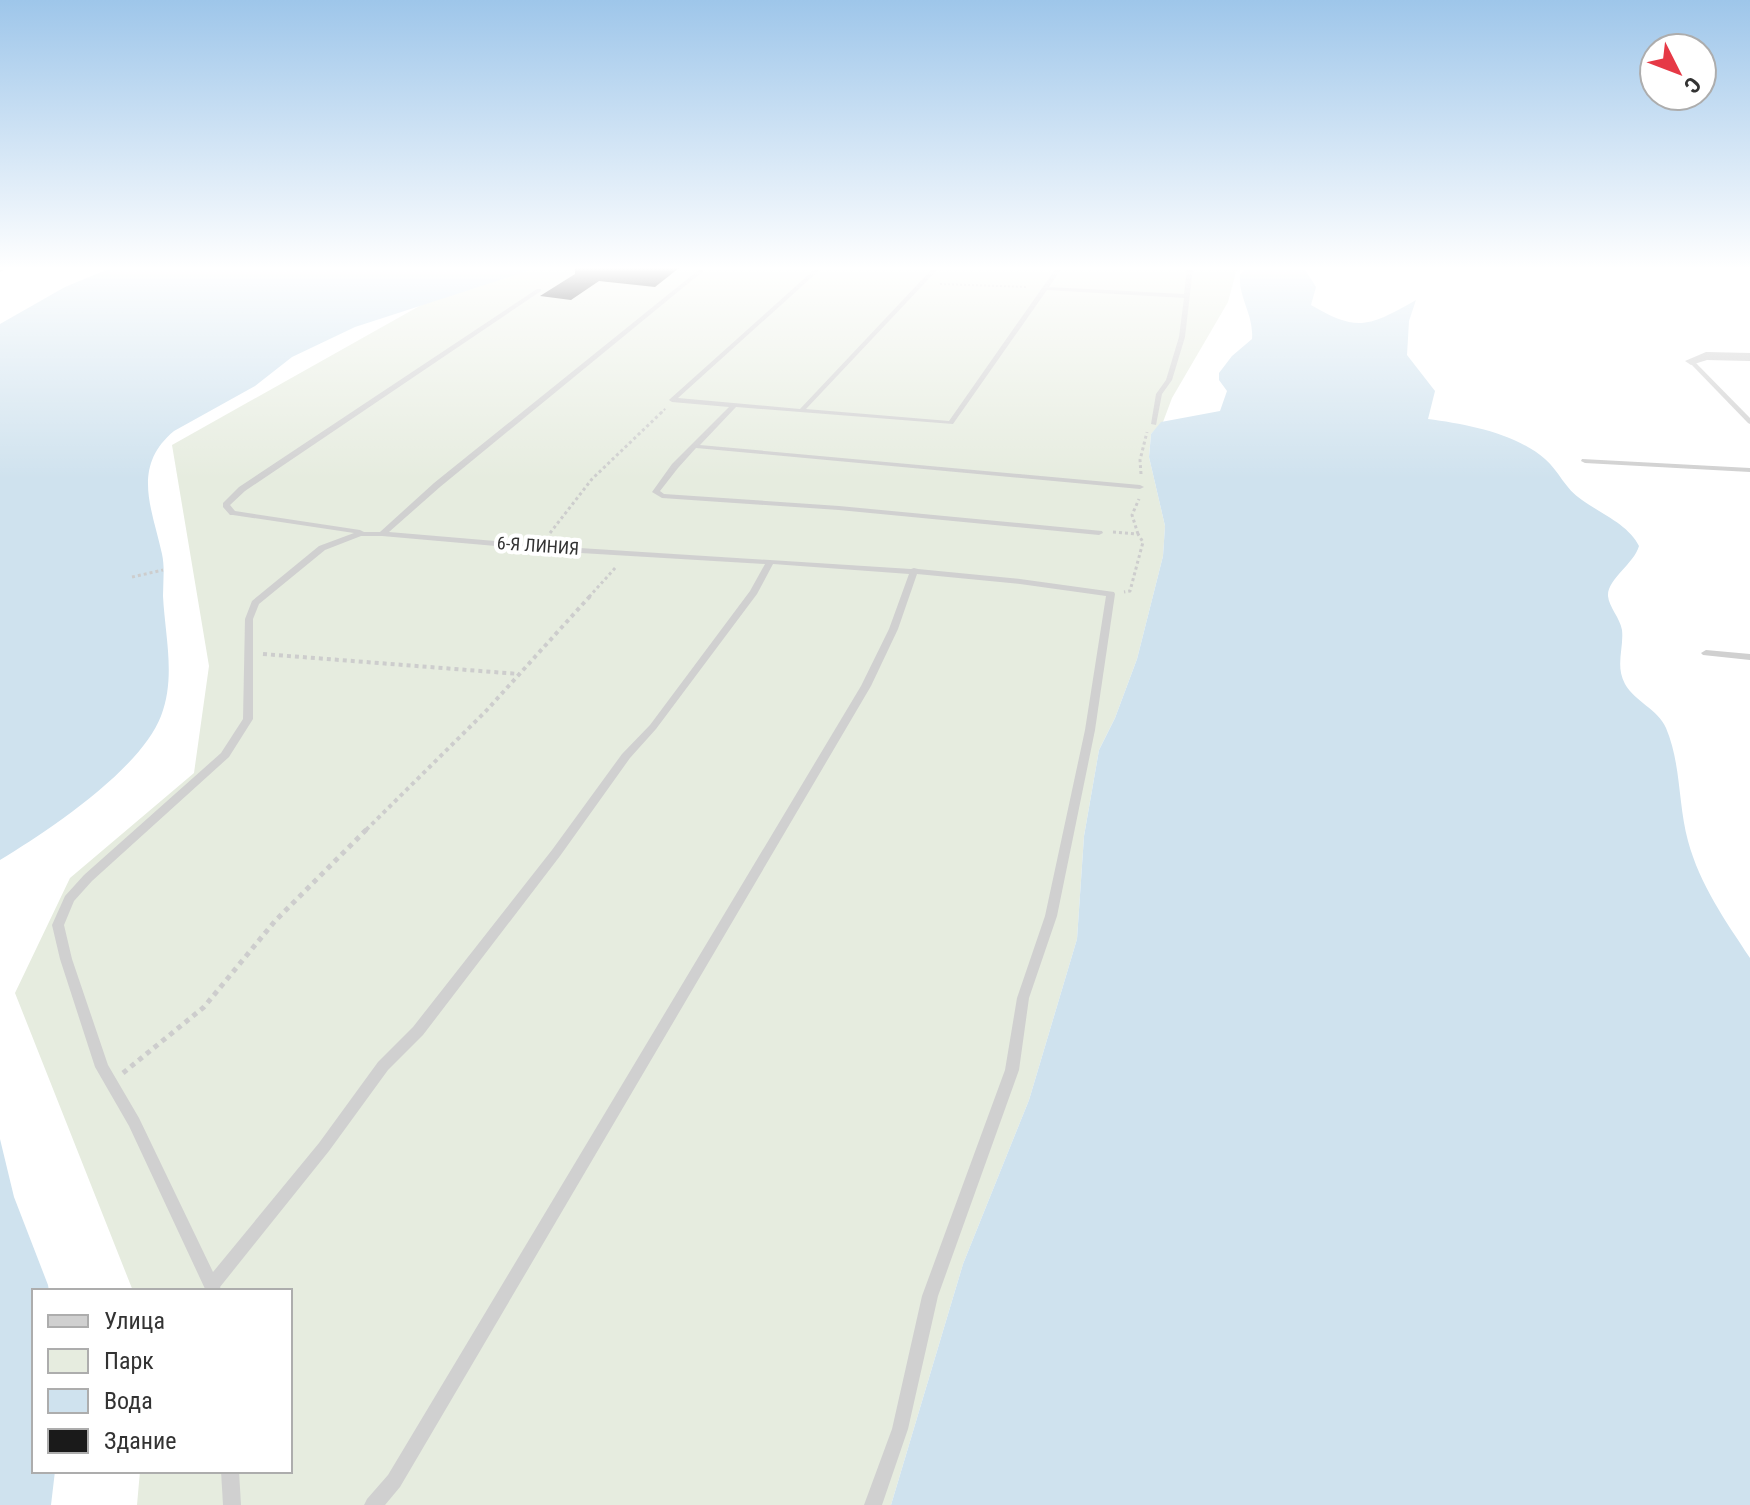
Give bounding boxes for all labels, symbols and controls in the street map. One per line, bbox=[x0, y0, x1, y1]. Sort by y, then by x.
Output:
north arrow bbox=[1638, 32, 1718, 112]
text: С bbox=[1679, 72, 1706, 98]
street label: 6-Я ЛИНИЯ bbox=[496, 532, 580, 559]
legend bbox=[32, 1289, 292, 1473]
text: Улица bbox=[104, 1307, 165, 1335]
text: Парк bbox=[104, 1347, 154, 1375]
text: Вода bbox=[104, 1387, 153, 1415]
text: Здание bbox=[104, 1427, 176, 1455]

